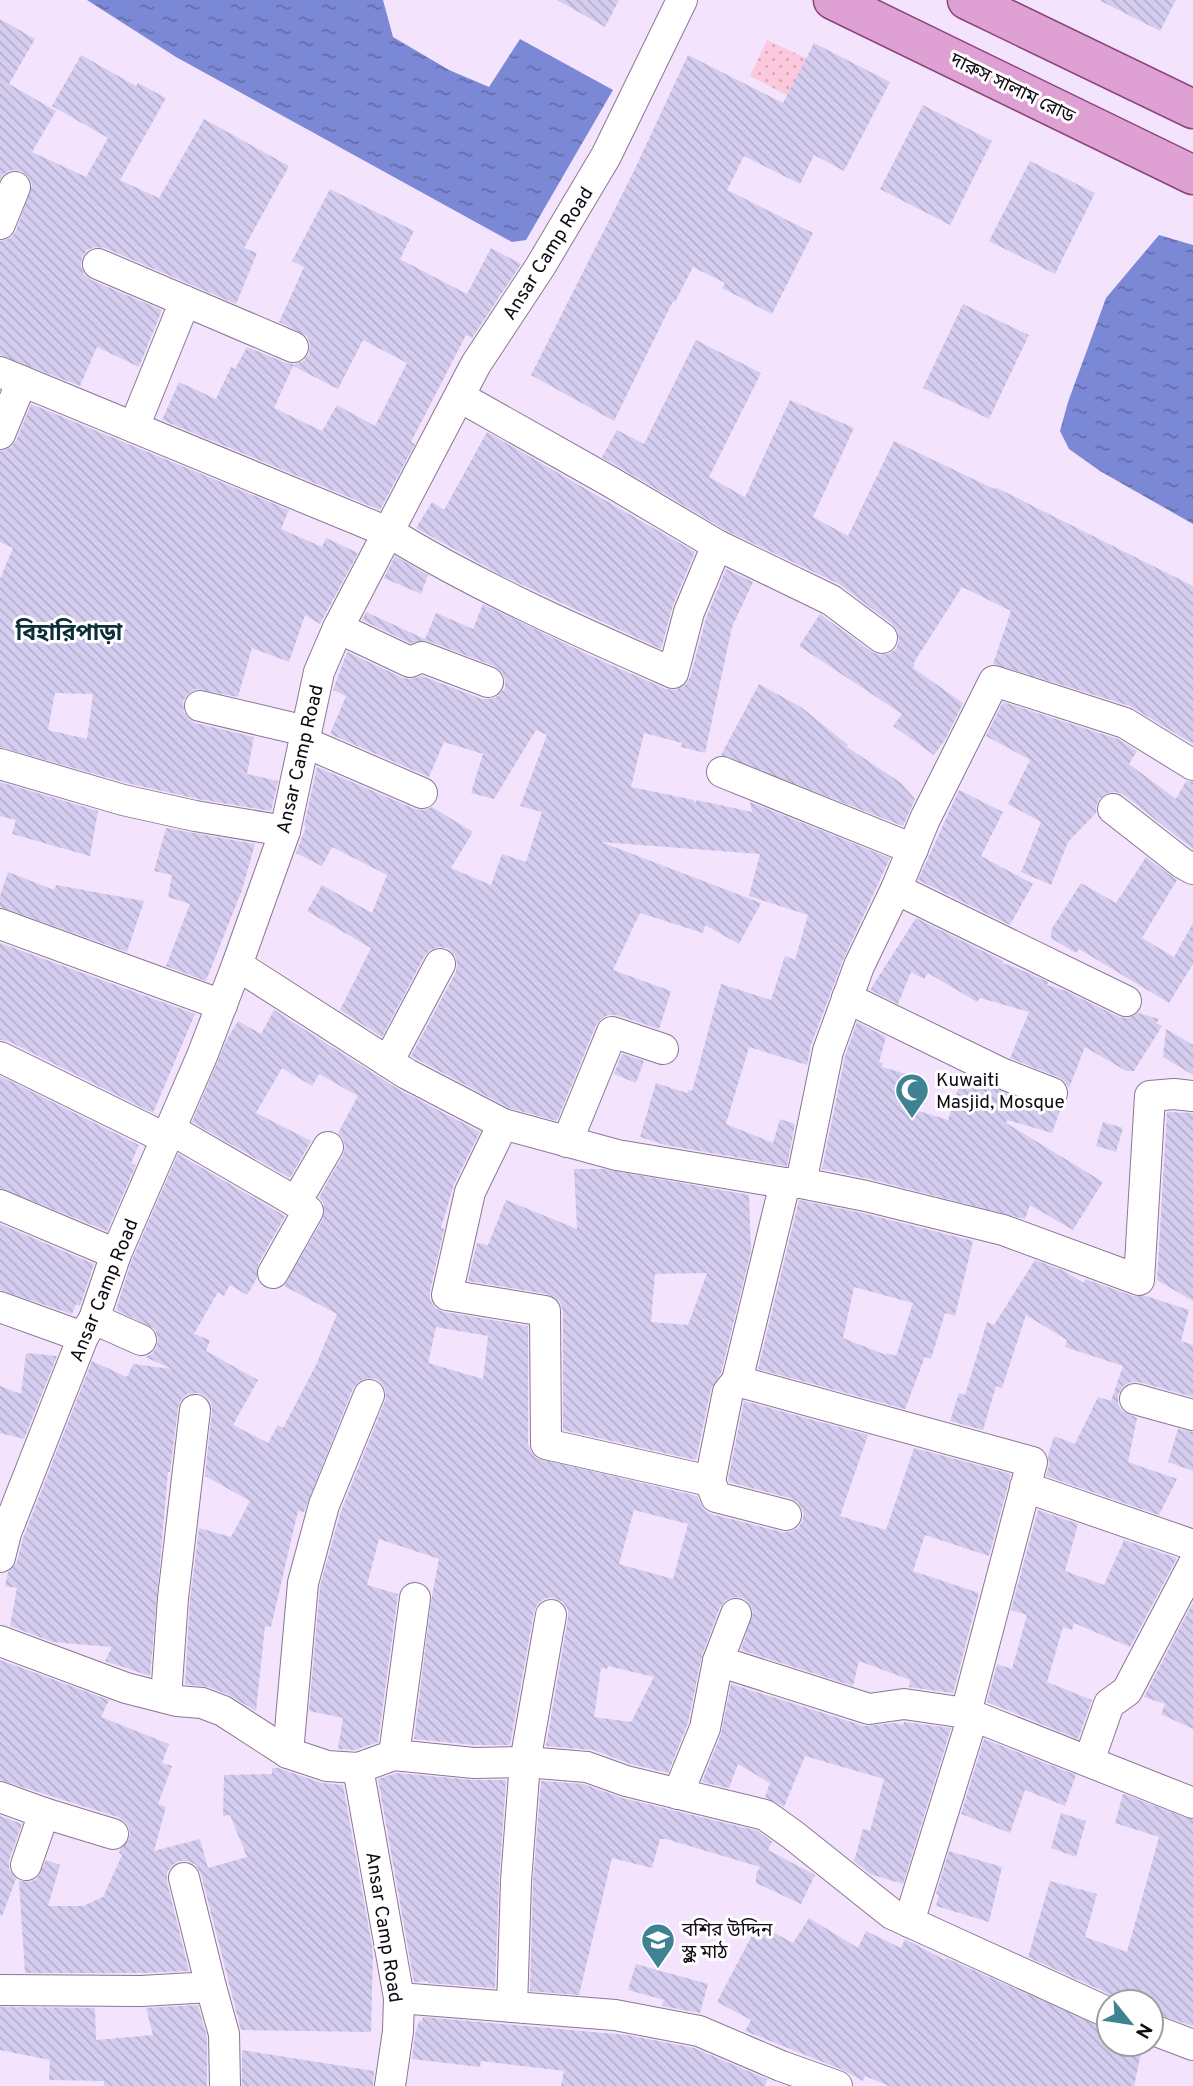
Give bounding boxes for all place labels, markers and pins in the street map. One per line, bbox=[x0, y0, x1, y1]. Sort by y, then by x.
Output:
place label: Kuwaiti Masjid, Mosque bbox=[936, 1069, 1065, 1115]
mosque icon: Kuwaiti Masjid, Mosque bbox=[893, 1071, 931, 1120]
place label: বশির উদ্দিন স্কুল মাঠ bbox=[681, 1918, 773, 1965]
school or university icon: বশির উদ্দিন স্কুল মাঠ bbox=[639, 1921, 677, 1970]

